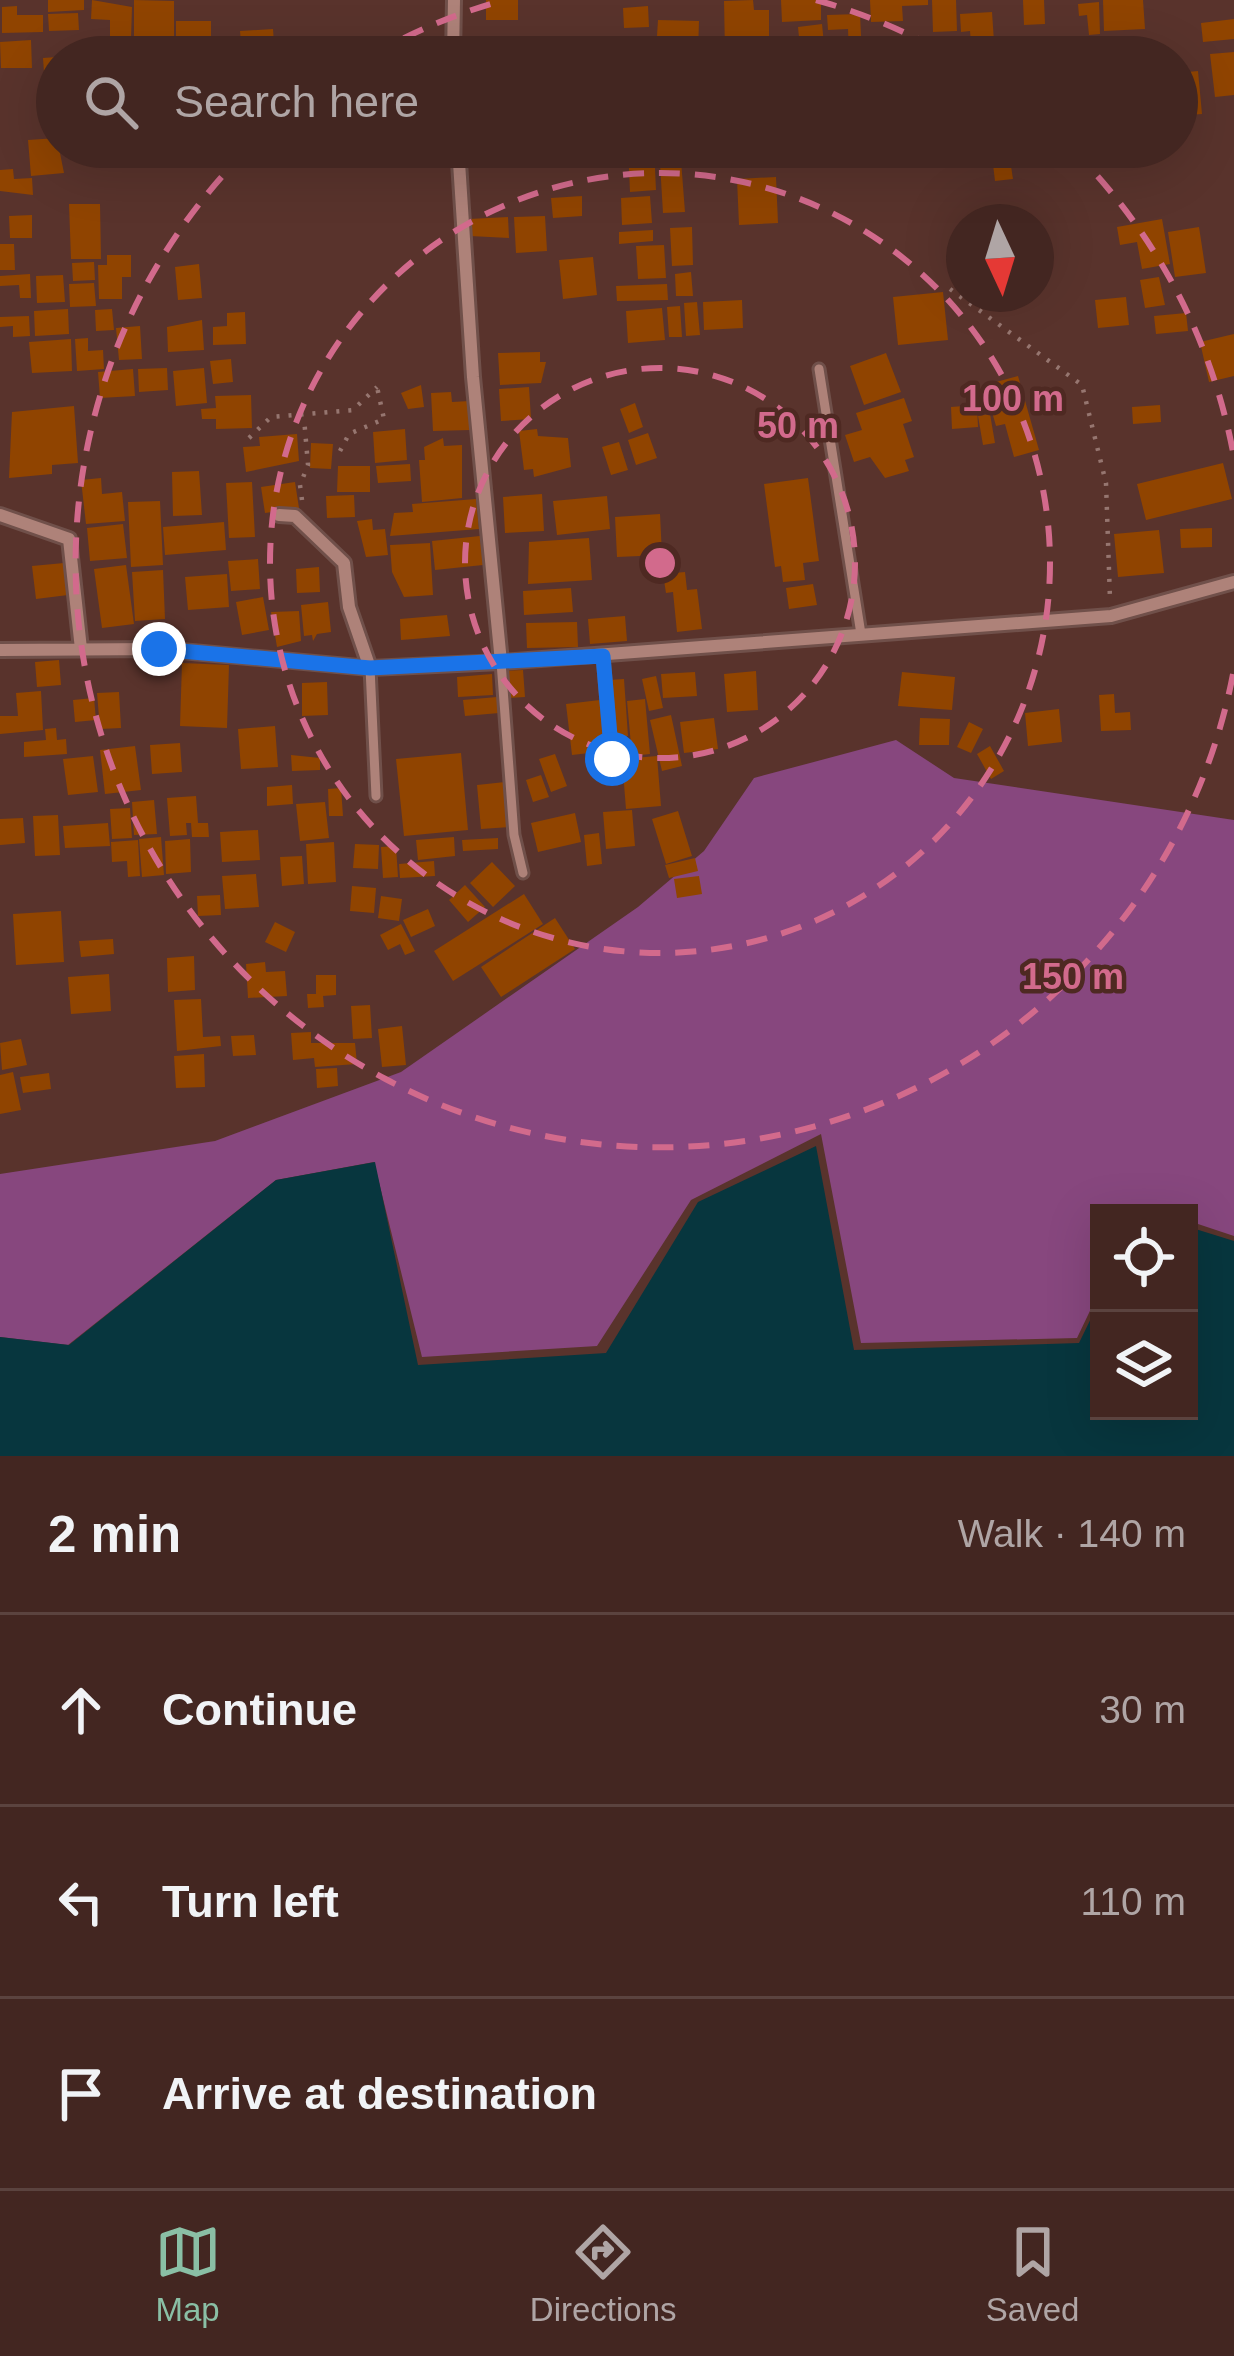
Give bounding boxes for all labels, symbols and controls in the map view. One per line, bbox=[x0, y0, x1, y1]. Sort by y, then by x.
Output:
search box bbox=[36, 36, 1198, 168]
icon: search bbox=[78, 69, 144, 135]
text: Search here bbox=[174, 76, 419, 127]
north arrow bbox=[946, 204, 1054, 312]
text: 100 m bbox=[962, 378, 1064, 419]
text: 50 m bbox=[757, 405, 839, 446]
centre of rings bbox=[639, 542, 681, 584]
route end bbox=[132, 622, 186, 676]
route start bbox=[585, 732, 639, 786]
text: 150 m bbox=[1022, 956, 1124, 997]
map controls bbox=[1090, 1204, 1198, 1420]
button: locate bbox=[1090, 1204, 1198, 1312]
button: layers bbox=[1090, 1312, 1198, 1420]
text: 2 min bbox=[48, 1506, 181, 1563]
text: Walk · 140 m bbox=[958, 1512, 1186, 1555]
icon: ahead bbox=[48, 1677, 114, 1743]
text: Continue bbox=[162, 1684, 357, 1735]
text: 30 m bbox=[1099, 1688, 1186, 1731]
icon: left bbox=[48, 1869, 114, 1935]
text: Turn left bbox=[162, 1876, 339, 1927]
text: 110 m bbox=[1081, 1880, 1186, 1923]
icon: arrive bbox=[48, 2061, 114, 2127]
text: Arrive at destination bbox=[162, 2068, 597, 2119]
tab: Map bbox=[155, 2219, 221, 2329]
tab: Directions bbox=[530, 2219, 677, 2329]
tab: Saved bbox=[986, 2219, 1079, 2329]

